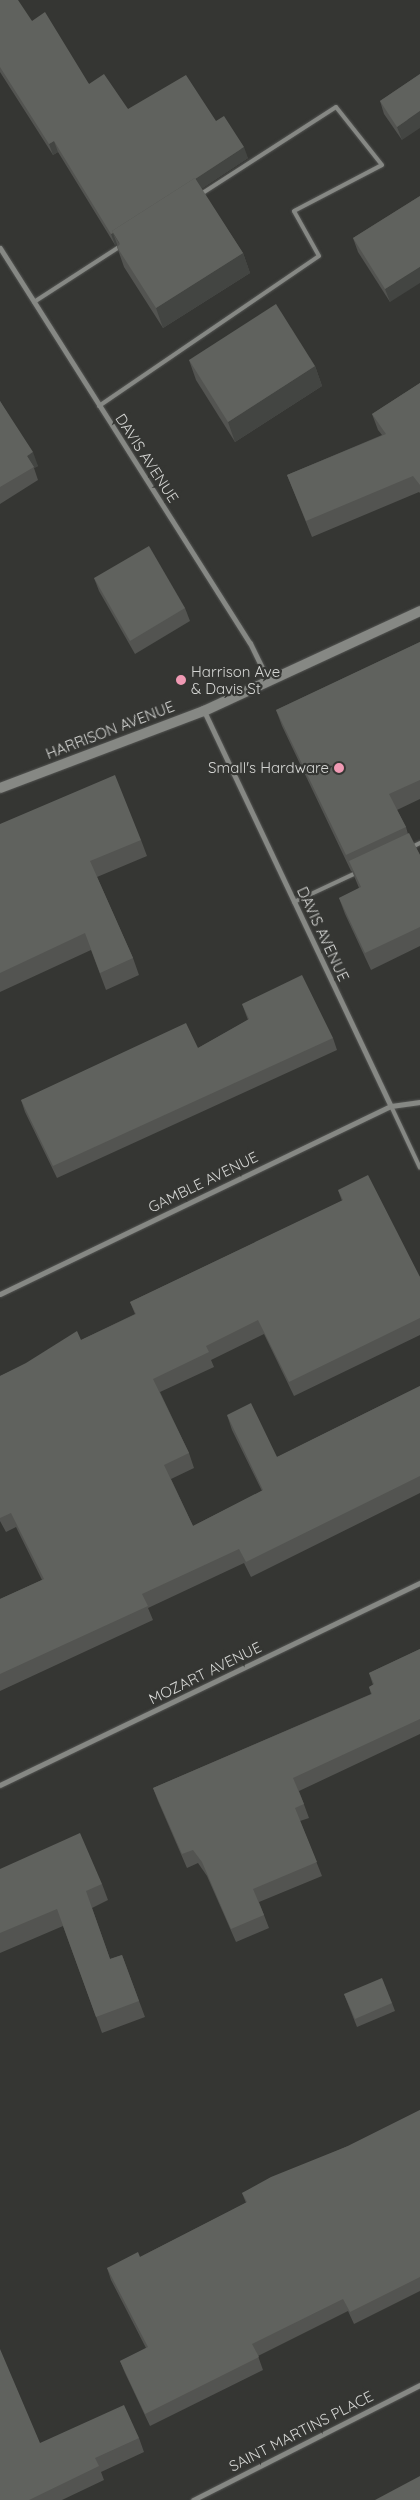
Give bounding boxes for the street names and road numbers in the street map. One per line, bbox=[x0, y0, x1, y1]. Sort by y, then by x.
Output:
street label: DAVIS AVENUE bbox=[112, 410, 182, 506]
street label: HARRISON AVENUE bbox=[43, 697, 177, 763]
street label: DAVIS AVENUE bbox=[293, 884, 353, 984]
street label: GAMBLE AVENUE bbox=[145, 1148, 261, 1216]
street label: MOZART AVENUE bbox=[146, 1638, 264, 1708]
street label: SAINT MARTINS PLACE bbox=[226, 2387, 376, 2475]

